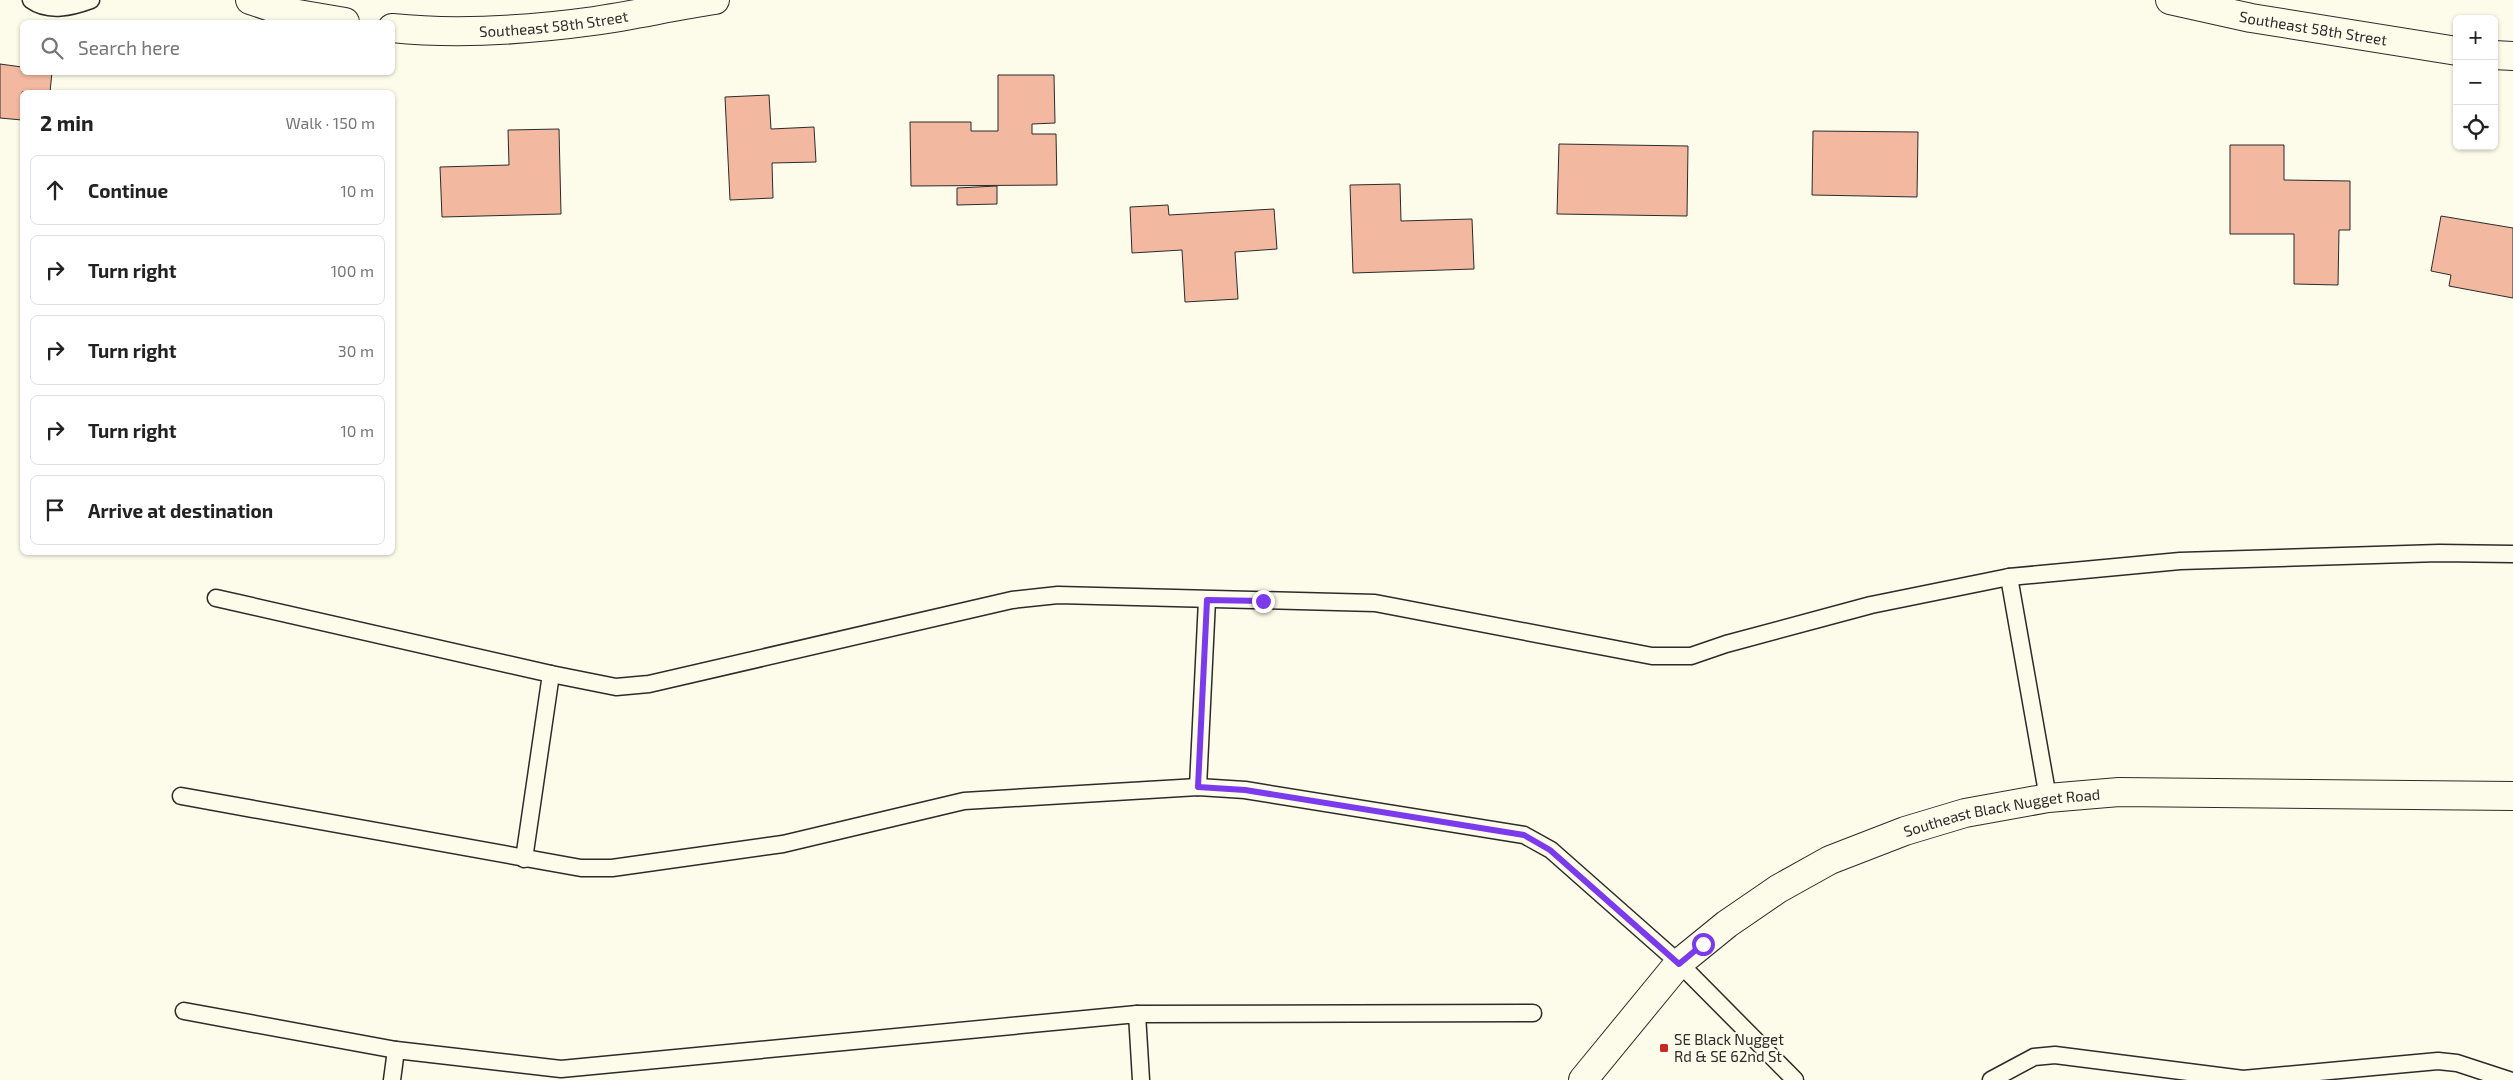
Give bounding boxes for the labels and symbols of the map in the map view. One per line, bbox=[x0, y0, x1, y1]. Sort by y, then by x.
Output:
street label: Southeast 58th Street bbox=[479, 7, 630, 40]
street label: Southeast 58th Street bbox=[2238, 7, 2389, 49]
route end bbox=[1252, 590, 1275, 613]
street label: Southeast Black Nugget Road bbox=[1901, 785, 2101, 840]
route start bbox=[1692, 933, 1715, 956]
place label: SE Black Nugget Rd & SE 62nd St bbox=[1674, 1030, 1784, 1065]
marker: SE Black Nugget Rd & SE 62nd St bbox=[1658, 1042, 1670, 1054]

